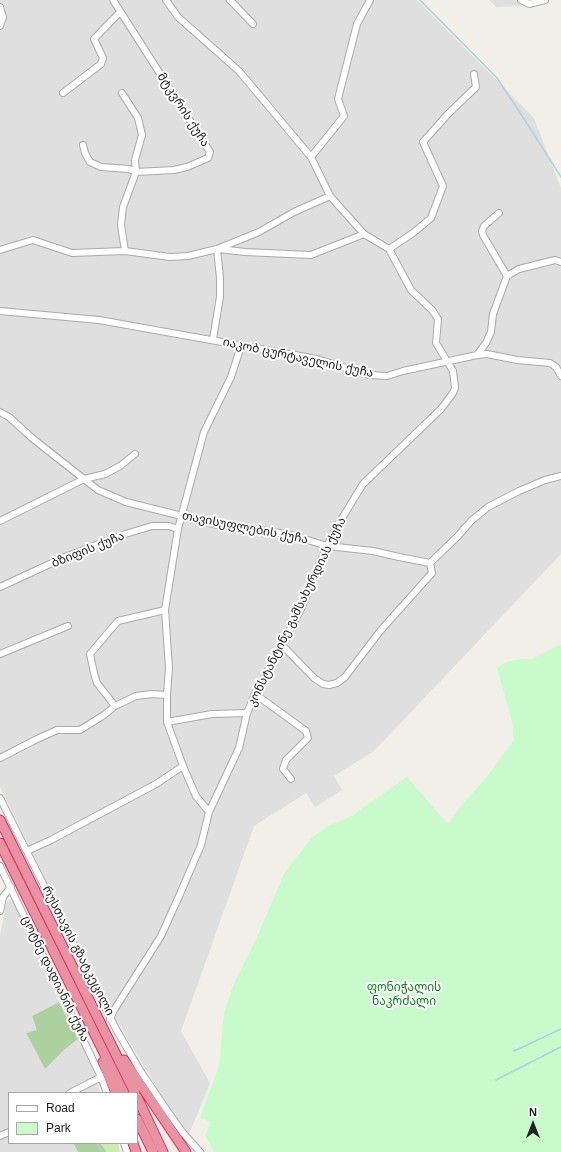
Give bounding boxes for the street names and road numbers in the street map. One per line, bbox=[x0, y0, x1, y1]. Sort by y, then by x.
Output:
street label: მტკვრის ქუჩა bbox=[154, 70, 212, 150]
street label: იაკობ ცურტაველის ქუჩა bbox=[221, 335, 375, 381]
street label: თავისუფლების ქუჩა bbox=[181, 509, 309, 547]
street label: კონსტანტინე გამსახურდიას ქუჩა bbox=[245, 515, 349, 709]
street label: ბზიფის ქუჩა bbox=[49, 529, 127, 571]
street label: რუსთავის გზატკეცილი bbox=[39, 884, 117, 1018]
street label: ცოტნე დადიანის ქუჩა bbox=[18, 914, 92, 1044]

